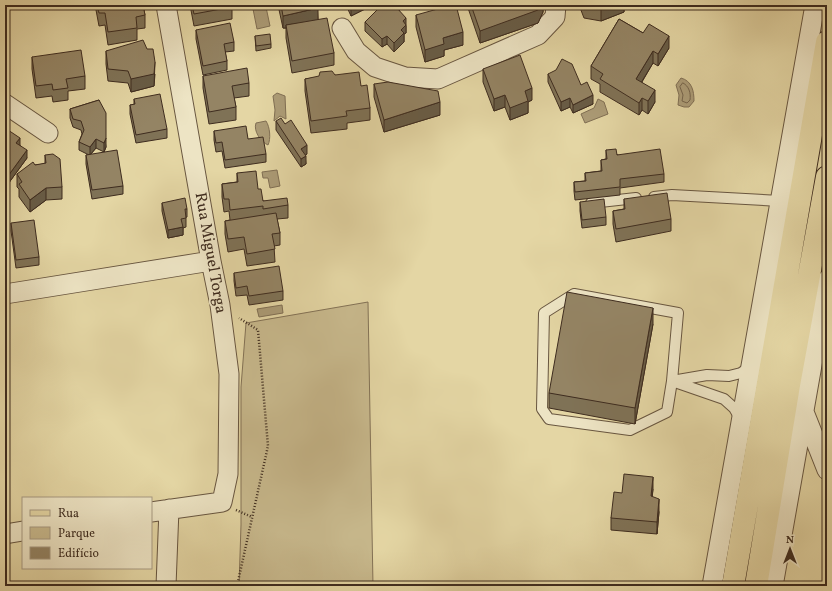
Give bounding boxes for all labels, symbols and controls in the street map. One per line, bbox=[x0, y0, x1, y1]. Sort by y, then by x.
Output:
street label: Rua Miguel Torga bbox=[189, 191, 231, 315]
legend bbox=[22, 497, 152, 569]
text: Rua bbox=[58, 506, 79, 522]
text: Parque bbox=[58, 526, 95, 542]
north arrow bbox=[770, 529, 810, 569]
text: N bbox=[786, 533, 794, 548]
text: Edifício bbox=[58, 546, 99, 562]

